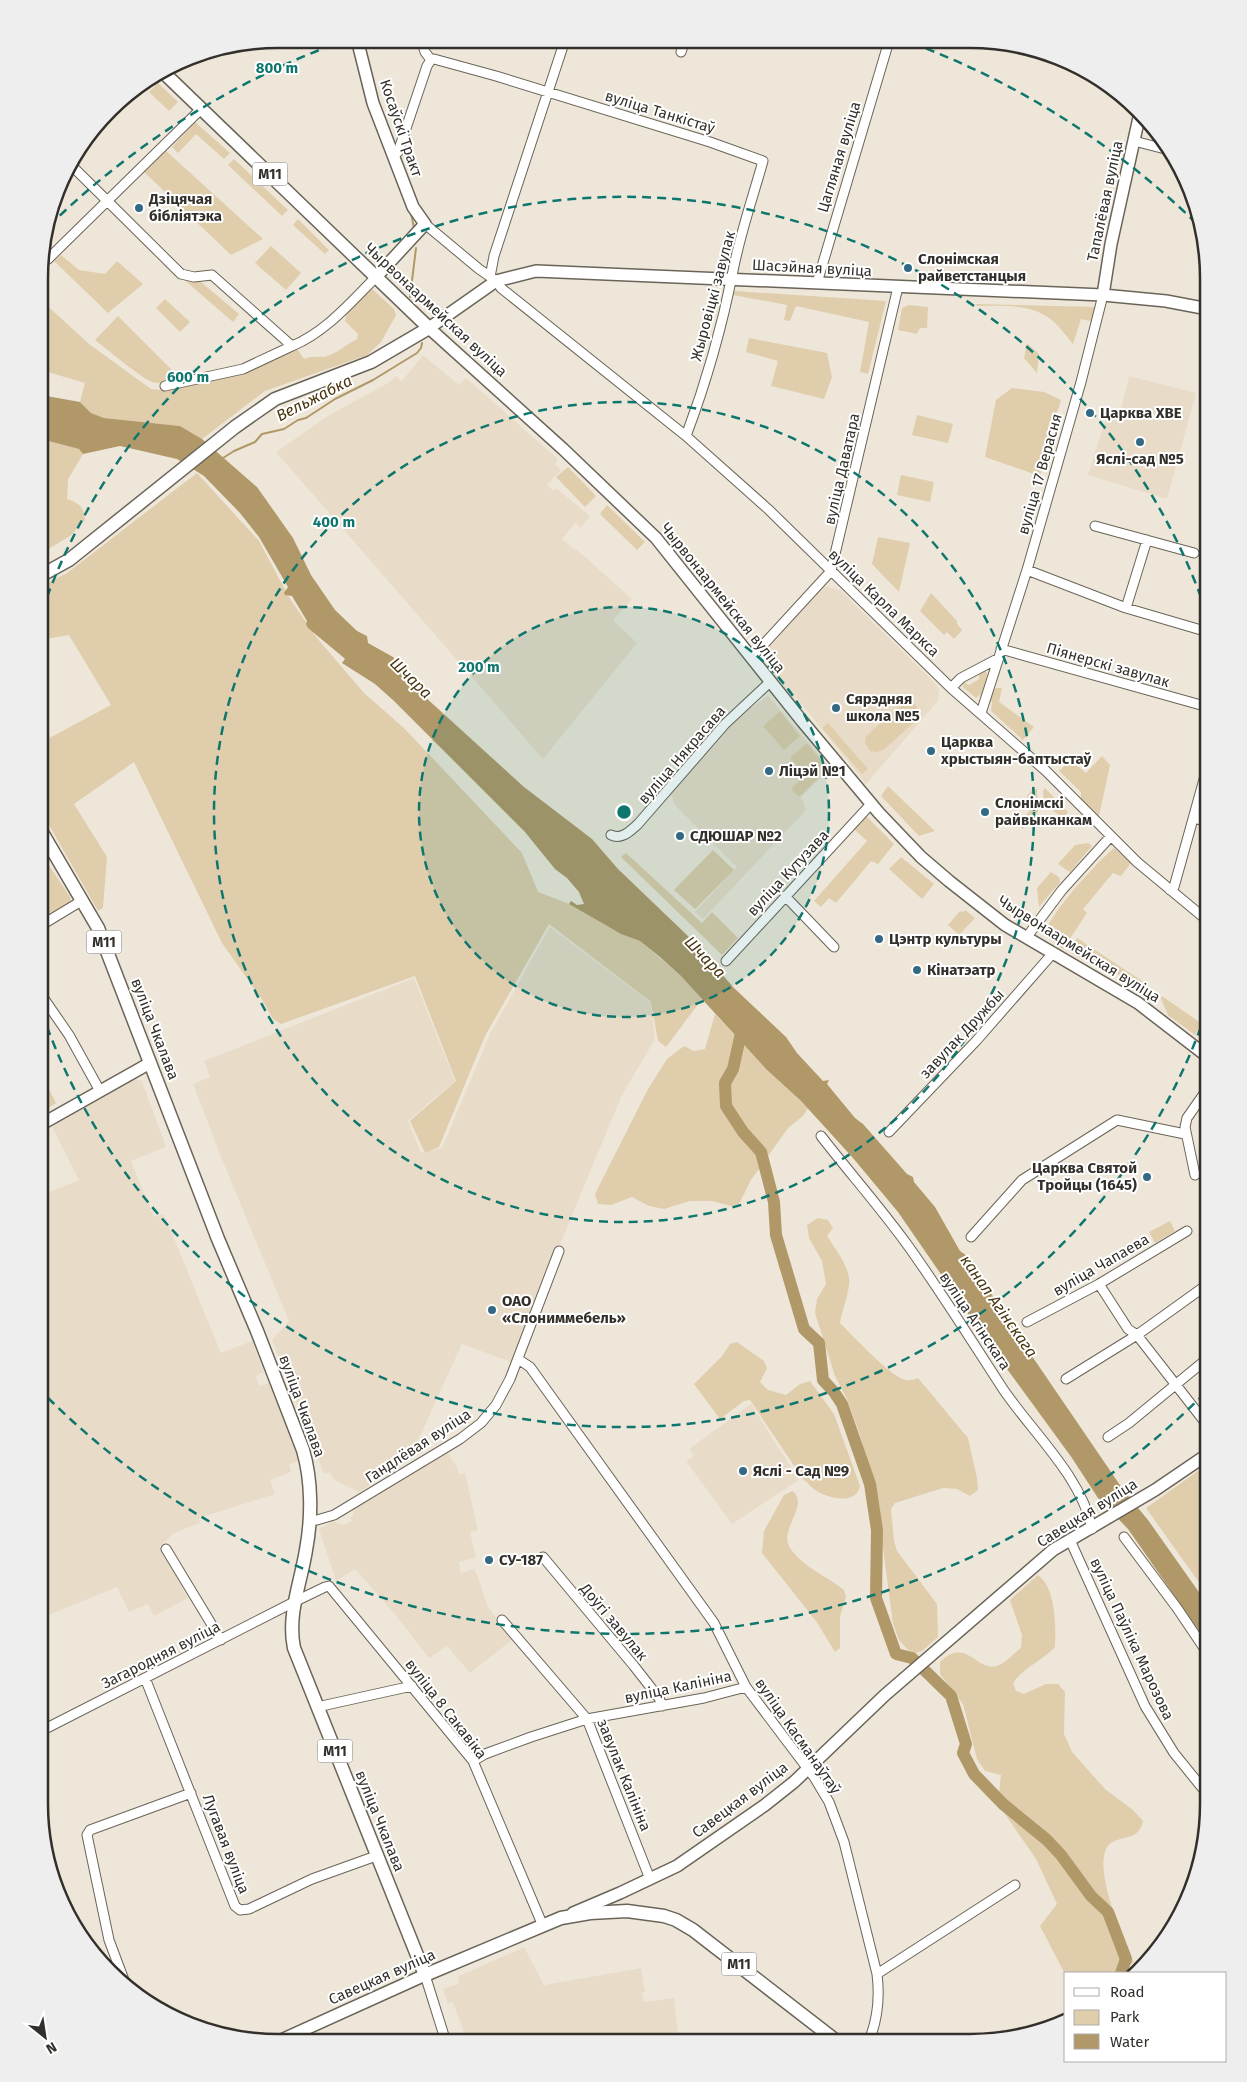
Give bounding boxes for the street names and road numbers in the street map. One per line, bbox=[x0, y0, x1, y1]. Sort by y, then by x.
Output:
street label: Косаўскі Тракт bbox=[376, 77, 426, 179]
street label: вуліца Танкістаў bbox=[603, 87, 718, 137]
street label: Цагляная вуліца bbox=[814, 99, 864, 215]
street label: Тапалёвая вуліца bbox=[1083, 139, 1127, 263]
road number: М11 bbox=[252, 162, 288, 185]
street label: Жыровіцкі завулак bbox=[687, 229, 739, 363]
street label: Чырвонаармейская вуліца bbox=[361, 239, 511, 381]
street label: Шасэйная вуліца bbox=[752, 256, 872, 280]
street label: вуліца Даватара bbox=[820, 411, 864, 527]
street label: вуліца 17 Верасня bbox=[1014, 411, 1066, 537]
street label: Чырвонаармейская вуліца bbox=[657, 519, 789, 677]
street label: вуліца Карла Маркса bbox=[825, 545, 943, 661]
street label: Піянерскі завулак bbox=[1044, 639, 1172, 691]
street label: вуліца Някрасава bbox=[635, 702, 729, 808]
street label: вуліца Кутузава bbox=[743, 826, 833, 920]
street label: Чырвонаармейская вуліца bbox=[995, 892, 1163, 1006]
road number: М11 bbox=[86, 930, 122, 954]
street label: вуліца Чкалава bbox=[127, 976, 183, 1082]
street label: завулак Дружбы bbox=[916, 986, 1008, 1082]
street label: вуліца Чапаева bbox=[1050, 1230, 1152, 1300]
street label: вуліца Агінскага bbox=[936, 1269, 1014, 1373]
street label: вуліца Чкалава bbox=[275, 1352, 329, 1460]
street label: Гандлёвая вуліца bbox=[362, 1405, 474, 1487]
street label: Савецкая вуліца bbox=[1033, 1475, 1141, 1551]
street label: вуліца Паўліка Марозова bbox=[1086, 1555, 1178, 1723]
street label: Доўгі завулак bbox=[576, 1579, 652, 1665]
street label: Загародняя вуліца bbox=[99, 1617, 223, 1693]
street label: вуліца 8 Сакавіка bbox=[401, 1655, 491, 1763]
street label: вуліца Калініна bbox=[623, 1667, 733, 1707]
street label: вуліца Касманаўтаў bbox=[751, 1675, 845, 1798]
street label: завулак Калініна bbox=[593, 1716, 655, 1834]
road number: М11 bbox=[318, 1740, 352, 1762]
street label: Савецкая вуліца bbox=[689, 1758, 791, 1842]
street label: вуліца Чкалава bbox=[352, 1768, 408, 1874]
street label: Лугавая вуліца bbox=[199, 1792, 253, 1896]
street label: Савецкая вуліца bbox=[326, 1945, 438, 2009]
road number: М11 bbox=[722, 1952, 756, 1976]

